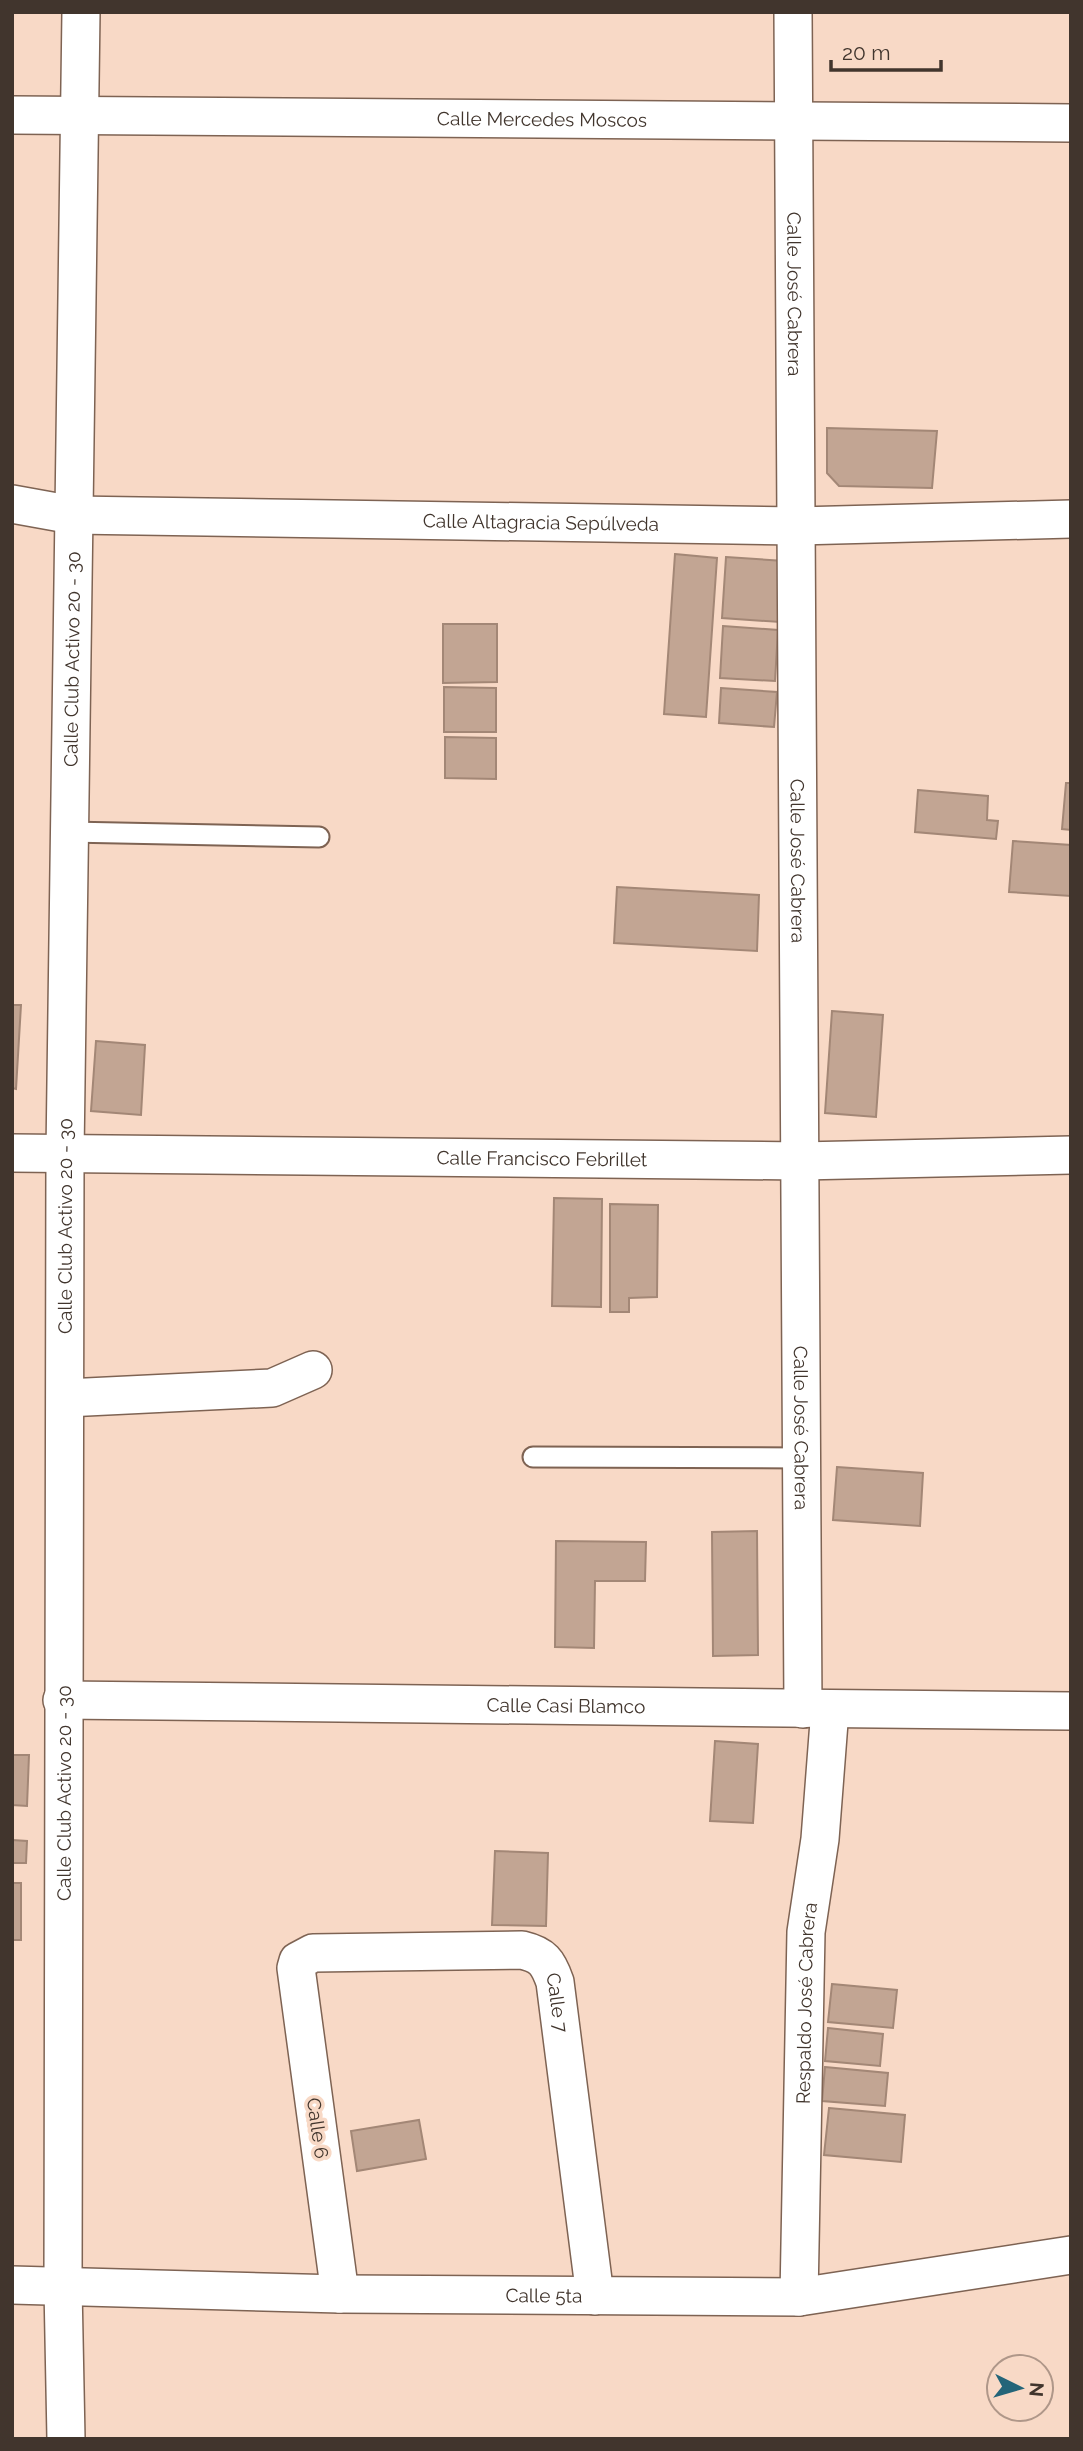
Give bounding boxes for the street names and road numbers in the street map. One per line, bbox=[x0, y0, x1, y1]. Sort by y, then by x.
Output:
street label: Calle Mercedes Moscos bbox=[437, 107, 647, 131]
street label: Calle José Cabrera bbox=[783, 212, 806, 376]
street label: Calle Altagracia Sepúlveda bbox=[423, 509, 659, 535]
street label: Calle Club Activo 20 - 30 bbox=[59, 551, 84, 767]
street label: Calle José Cabrera bbox=[787, 779, 809, 943]
street label: Calle Club Activo 20 - 30 bbox=[54, 1118, 76, 1334]
street label: Calle Francisco Febrillet bbox=[437, 1146, 648, 1170]
street label: Calle José Cabrera bbox=[790, 1346, 813, 1510]
street label: Calle Club Activo 20 - 30 bbox=[53, 1685, 75, 1901]
street label: Calle Casi Blamco bbox=[487, 1694, 645, 1717]
street label: Respaldo José Cabrera bbox=[792, 1901, 821, 2104]
street label: Calle 7 bbox=[541, 1969, 572, 2034]
street label: Calle 6 bbox=[303, 2096, 333, 2160]
street label: Calle 5ta bbox=[505, 2284, 582, 2307]

